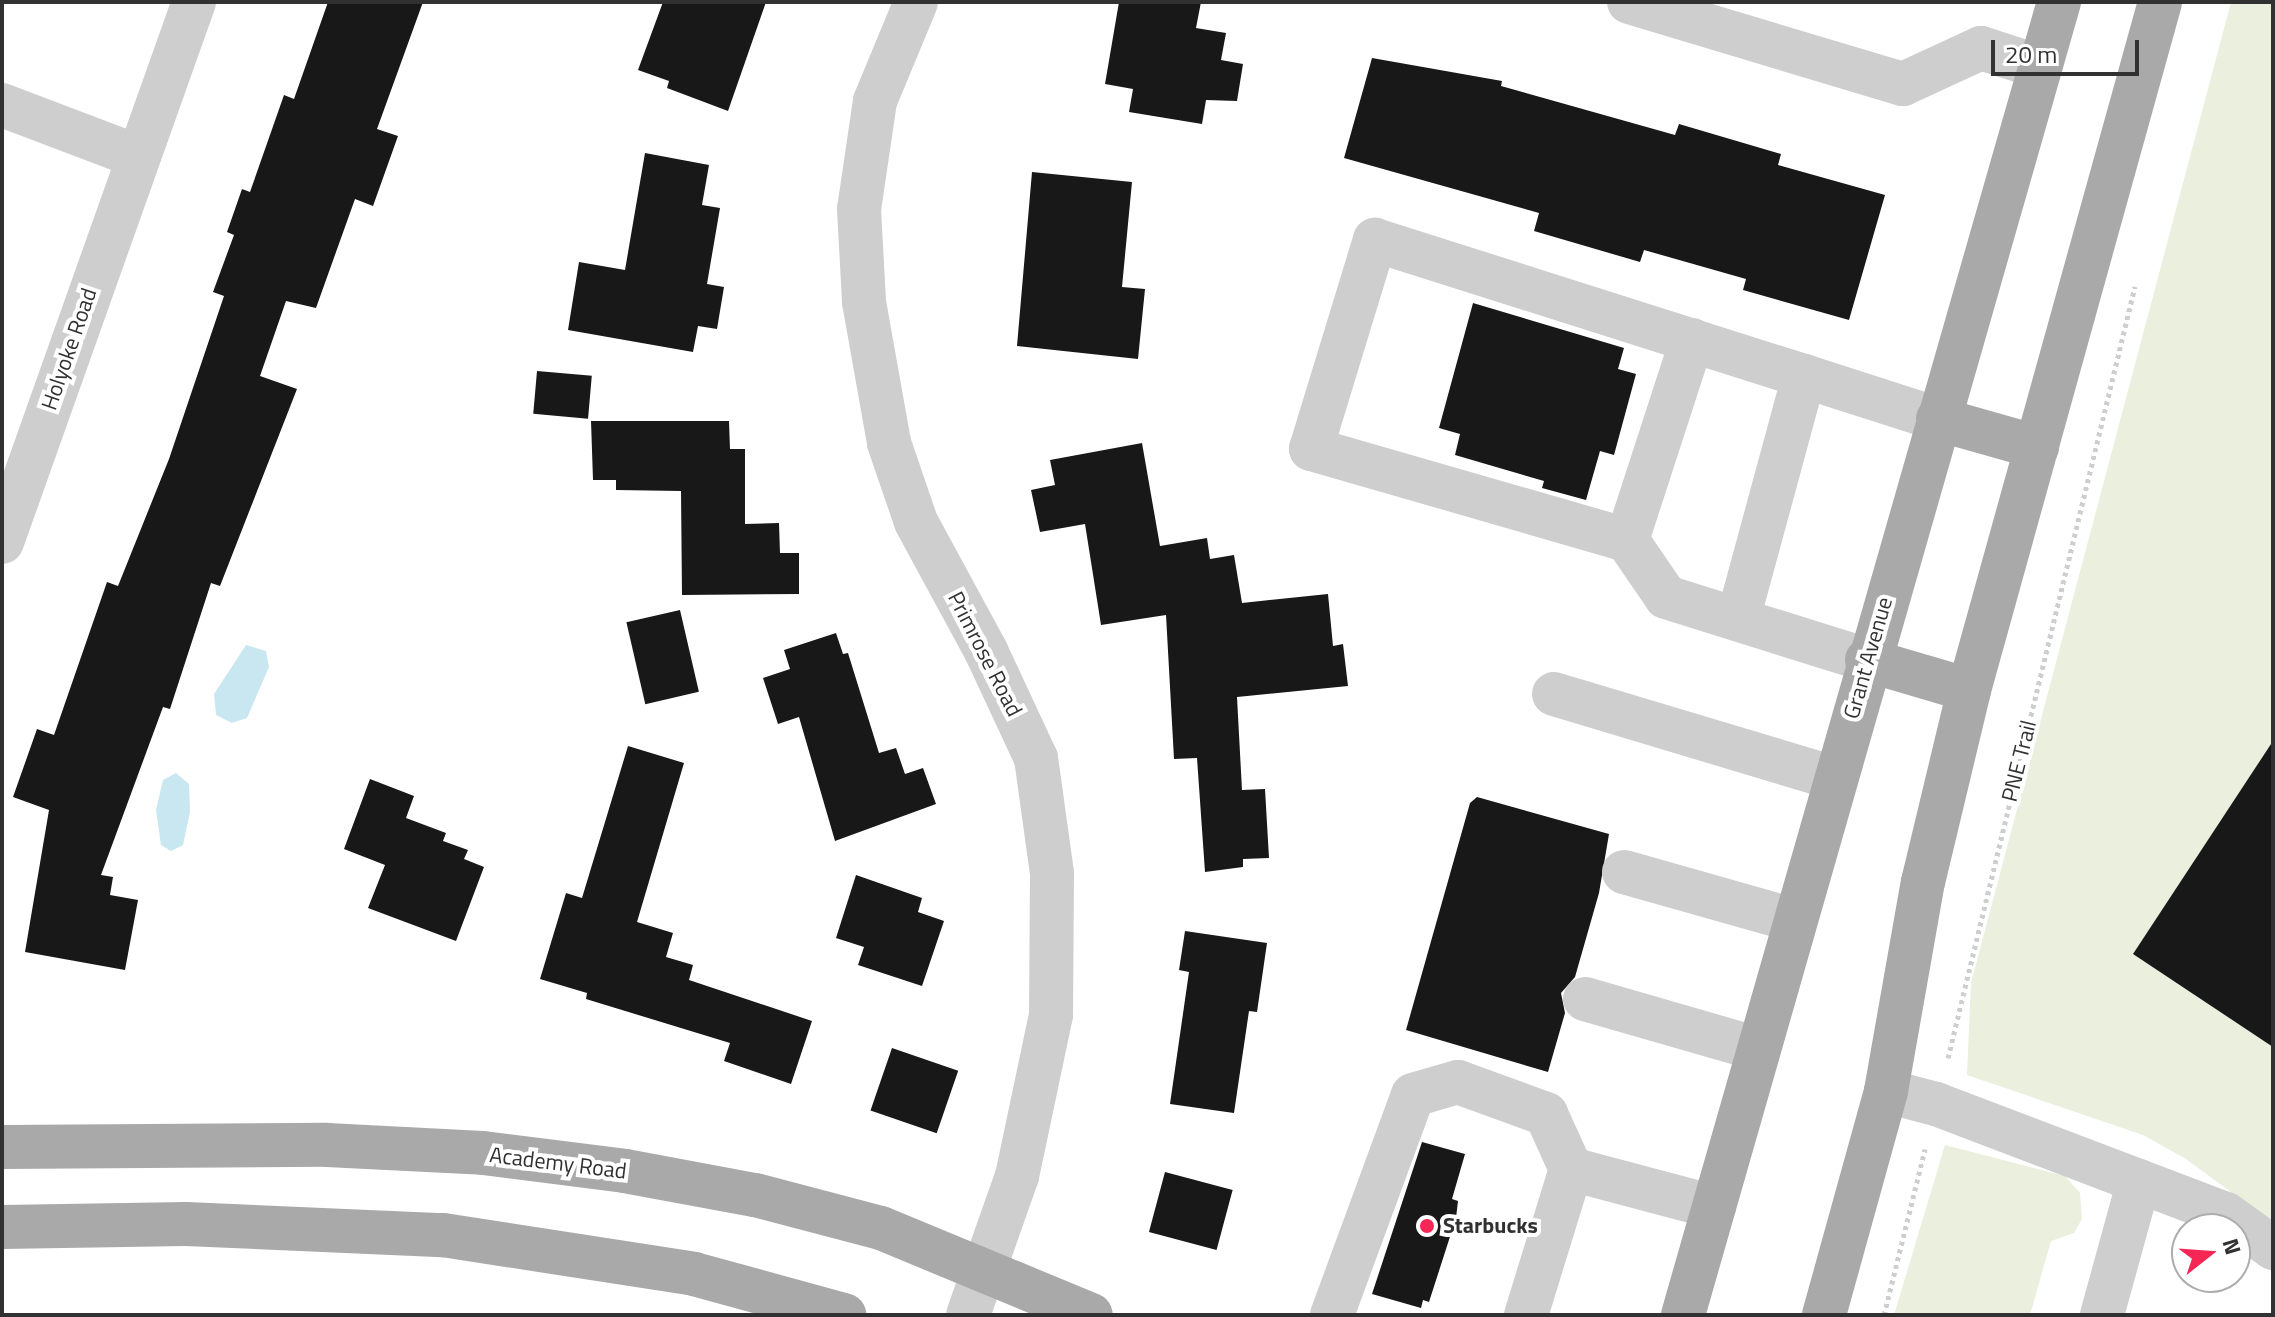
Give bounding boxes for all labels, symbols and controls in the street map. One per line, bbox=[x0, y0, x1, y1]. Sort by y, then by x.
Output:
scale bar bbox=[1995, 24, 2143, 74]
text: 20 m bbox=[2005, 36, 2057, 72]
street label: Holyoke Road bbox=[36, 285, 102, 413]
street label: Primrose Road bbox=[942, 587, 1028, 721]
street label: Grant Avenue bbox=[1838, 594, 1898, 722]
street label: PNE Trail bbox=[1996, 717, 2042, 805]
street label: Academy Road bbox=[488, 1142, 628, 1184]
place label: Starbucks bbox=[1443, 1213, 1538, 1239]
north arrow bbox=[2171, 1213, 2251, 1293]
marker: Starbucks bbox=[1418, 1217, 1436, 1235]
text: N bbox=[2214, 1234, 2251, 1259]

